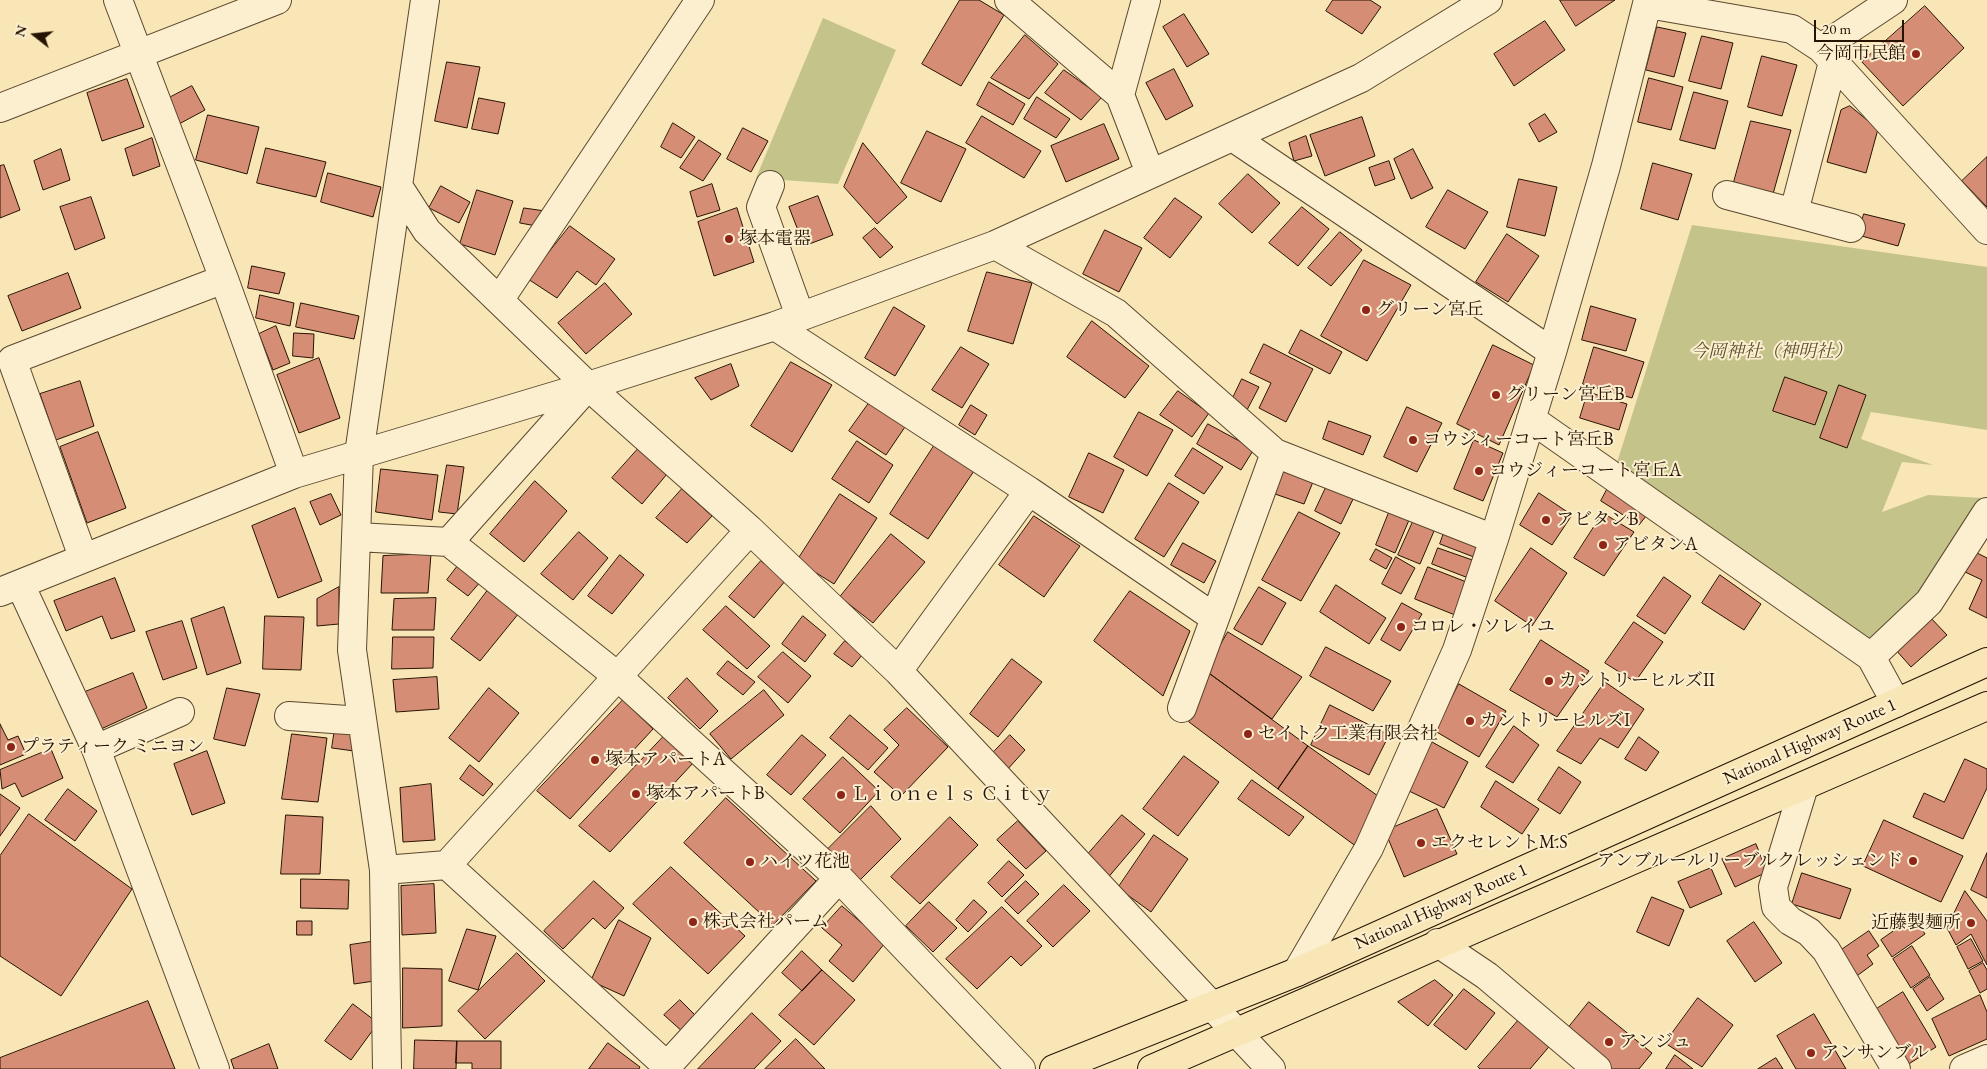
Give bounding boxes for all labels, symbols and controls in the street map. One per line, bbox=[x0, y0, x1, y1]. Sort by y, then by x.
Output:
north arrow bbox=[10, 10, 60, 60]
scale bar bbox=[1817, 10, 1907, 42]
text: 20 m bbox=[1822, 19, 1851, 38]
text: N bbox=[10, 23, 31, 39]
place label: 今岡市民館 bbox=[1816, 43, 1906, 65]
marker: 今岡市民館 bbox=[1910, 48, 1922, 60]
place label: 塚本電器 bbox=[739, 228, 811, 250]
marker: 塚本電器 bbox=[723, 233, 735, 245]
place label: グリーン宮丘 bbox=[1376, 299, 1484, 321]
marker: グリーン宮丘 bbox=[1360, 304, 1372, 316]
park label: 今岡神社（神明社） bbox=[1690, 341, 1852, 363]
place label: グリーン宮丘B bbox=[1506, 384, 1625, 406]
marker: グリーン宮丘B bbox=[1490, 389, 1502, 401]
place label: コウジィーコート宮丘B bbox=[1423, 429, 1614, 451]
marker: コウジィーコート宮丘B bbox=[1407, 434, 1419, 446]
place label: コウジィーコート宮丘A bbox=[1489, 460, 1681, 482]
marker: コウジィーコート宮丘A bbox=[1473, 465, 1485, 477]
place label: アビタンB bbox=[1556, 509, 1639, 531]
marker: アビタンB bbox=[1540, 514, 1552, 526]
place label: アビタンA bbox=[1613, 534, 1697, 556]
marker: アビタンA bbox=[1597, 539, 1609, 551]
place label: コロレ・ソレイユ bbox=[1411, 616, 1555, 638]
marker: コロレ・ソレイユ bbox=[1395, 621, 1407, 633]
place label: カントリーヒルズⅡ bbox=[1559, 670, 1715, 692]
marker: カントリーヒルズⅡ bbox=[1543, 675, 1555, 687]
street label: National Highway Route 1 bbox=[1720, 694, 1900, 790]
place label: カントリーヒルズⅠ bbox=[1480, 710, 1630, 732]
marker: カントリーヒルズⅠ bbox=[1464, 715, 1476, 727]
place label: セイトク工業有限会社 bbox=[1258, 723, 1438, 745]
marker: セイトク工業有限会社 bbox=[1242, 728, 1254, 740]
place label: プラティーク ミニヨン bbox=[21, 736, 205, 758]
marker: プラティーク ミニヨン bbox=[5, 741, 17, 753]
place label: 塚本アパートA bbox=[605, 749, 725, 771]
marker: 塚本アパートA bbox=[589, 754, 601, 766]
place label: 塚本アパートB bbox=[646, 783, 765, 805]
place label: Ｌｉｏｎｅｌｓ Ｃｉｔｙ bbox=[851, 784, 1053, 806]
marker: 塚本アパートB bbox=[630, 788, 642, 800]
marker: Ｌｉｏｎｅｌｓ Ｃｉｔｙ bbox=[835, 789, 847, 801]
place label: エクセレントM.S bbox=[1431, 832, 1568, 854]
marker: エクセレントM.S bbox=[1415, 837, 1427, 849]
place label: アンブルールリーブルクレッシェンド bbox=[1597, 850, 1903, 872]
place label: ハイツ花池 bbox=[760, 851, 850, 873]
marker: アンブルールリーブルクレッシェンド bbox=[1907, 855, 1919, 867]
marker: ハイツ花池 bbox=[744, 856, 756, 868]
street label: National Highway Route 1 bbox=[1351, 859, 1531, 955]
place label: 株式会社パーム bbox=[703, 911, 829, 933]
place label: 近藤製麺所 bbox=[1871, 912, 1961, 934]
marker: 株式会社パーム bbox=[687, 916, 699, 928]
marker: 近藤製麺所 bbox=[1965, 917, 1977, 929]
place label: アンジュ bbox=[1619, 1031, 1691, 1053]
marker: アンジュ bbox=[1603, 1036, 1615, 1048]
place label: アンサンブル bbox=[1821, 1042, 1929, 1064]
marker: アンサンブル bbox=[1805, 1047, 1817, 1059]

